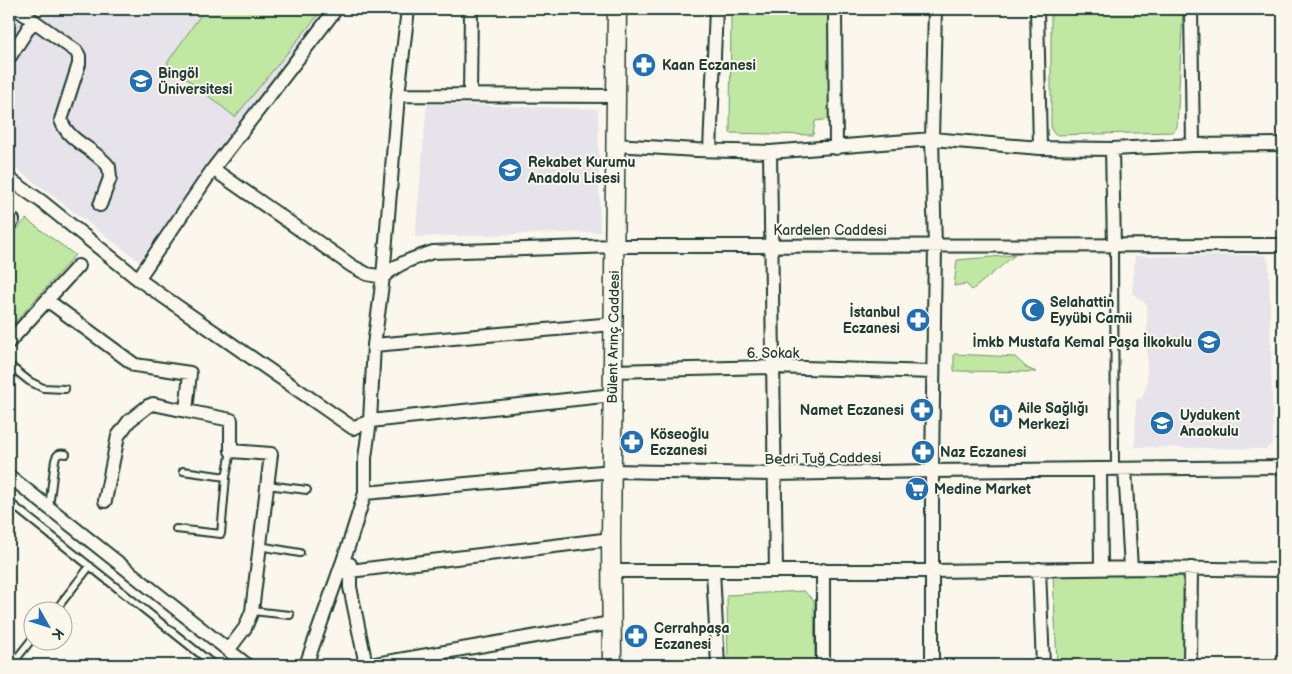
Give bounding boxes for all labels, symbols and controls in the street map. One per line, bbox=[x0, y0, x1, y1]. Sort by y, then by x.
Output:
pharmacy icon: Kaan Eczanesi bbox=[631, 52, 657, 78]
place label: Kaan Eczanesi bbox=[662, 57, 756, 74]
place label: Bingöl Üniversitesi bbox=[158, 65, 232, 98]
school or university icon: Bingöl Üniversitesi bbox=[128, 68, 154, 94]
place label: Rekabet Kurumu Anadolu Lisesi bbox=[527, 154, 636, 187]
school or university icon: Rekabet Kurumu Anadolu Lisesi bbox=[497, 157, 523, 183]
street label: Kardelen Caddesi bbox=[773, 222, 887, 239]
street label: Bülent Arınç Caddesi bbox=[604, 270, 623, 404]
place label: Selahattin Eyyübi Camii bbox=[1050, 294, 1132, 327]
mosque icon: Selahattin Eyyübi Camii bbox=[1020, 297, 1046, 323]
place label: İstanbul Eczanesi bbox=[843, 302, 900, 337]
pharmacy icon: İstanbul Eczanesi bbox=[905, 307, 931, 333]
school or university icon: İmkb Mustafa Kemal Paşa İlkokulu bbox=[1196, 329, 1222, 355]
place label: İmkb Mustafa Kemal Paşa İlkokulu bbox=[973, 332, 1192, 351]
street label: 6. Sokak bbox=[747, 345, 799, 362]
pharmacy icon: Namet Eczanesi bbox=[909, 397, 935, 423]
place label: Aile Sağlığı Merkezi bbox=[1017, 400, 1088, 433]
place label: Namet Eczanesi bbox=[800, 402, 904, 419]
hospital icon: Aile Sağlığı Merkezi bbox=[988, 403, 1014, 429]
place label: Uydukent Anaokulu bbox=[1179, 407, 1240, 440]
school or university icon: Uydukent Anaokulu bbox=[1149, 410, 1175, 436]
place label: Köseoğlu Eczanesi bbox=[650, 426, 709, 459]
pharmacy icon: Köseoğlu Eczanesi bbox=[619, 429, 645, 455]
pharmacy icon: Naz Eczanesi bbox=[910, 439, 936, 465]
place label: Naz Eczanesi bbox=[940, 444, 1026, 461]
street label: Bedri Tuğ Caddesi bbox=[764, 449, 882, 468]
supermarket icon: Medine Market bbox=[904, 476, 930, 502]
place label: Medine Market bbox=[934, 481, 1031, 498]
north arrow bbox=[22, 602, 72, 652]
place label: Cerrahpaşa Eczanesi bbox=[654, 620, 730, 653]
pharmacy icon: Cerrahpaşa Eczanesi bbox=[623, 623, 649, 649]
text: K bbox=[48, 625, 67, 643]

